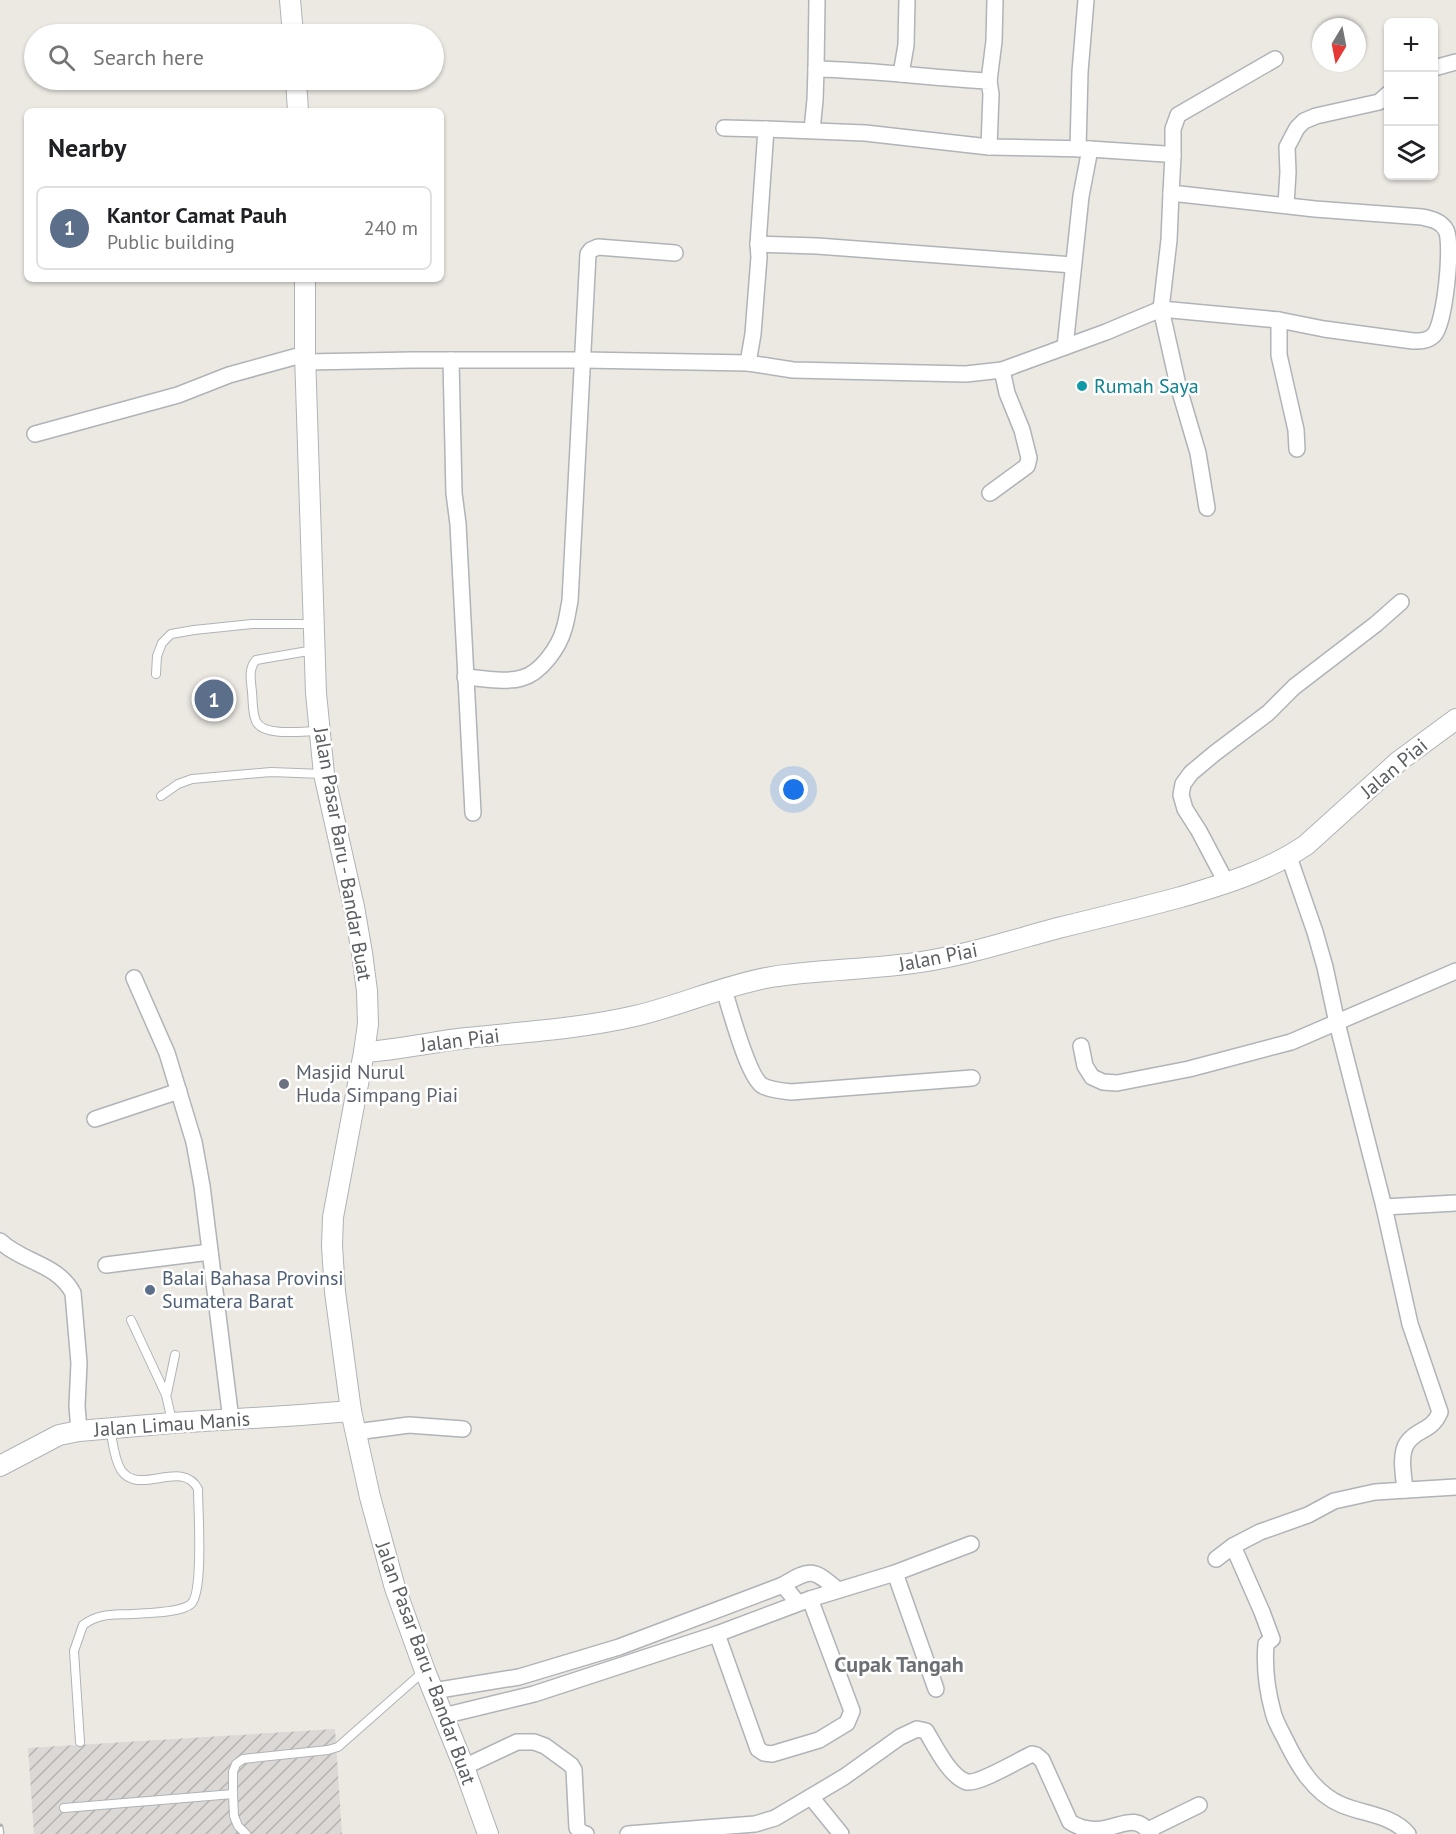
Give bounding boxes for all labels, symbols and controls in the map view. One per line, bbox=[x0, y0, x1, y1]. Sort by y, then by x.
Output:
north arrow bbox=[1312, 18, 1366, 72]
map controls bbox=[1384, 18, 1438, 180]
button: + bbox=[1384, 18, 1438, 72]
search box bbox=[24, 24, 444, 90]
icon: search bbox=[45, 41, 78, 74]
text: Search here bbox=[93, 43, 204, 71]
button: − bbox=[1384, 72, 1438, 126]
button: layers bbox=[1384, 126, 1438, 180]
text: Nearby bbox=[48, 131, 126, 164]
text: Kantor Camat Pauh bbox=[107, 201, 287, 229]
text: 1 bbox=[64, 215, 75, 241]
text: 240 m bbox=[364, 215, 418, 241]
text: Public building bbox=[107, 229, 235, 255]
place label: Rumah Saya bbox=[1094, 373, 1199, 399]
marker: Rumah Saya bbox=[1075, 379, 1089, 393]
pin: 1 bbox=[194, 676, 234, 722]
street label: Jalan Pasar Baru - Bandar Buat bbox=[308, 724, 378, 983]
street label: Jalan Piai bbox=[1354, 732, 1433, 804]
your location bbox=[779, 775, 808, 804]
street label: Jalan Piai bbox=[895, 937, 980, 978]
street label: Jalan Piai bbox=[418, 1022, 501, 1058]
place label: Masjid Nurul Huda Simpang Piai bbox=[296, 1059, 458, 1108]
marker: Masjid Nurul Huda Simpang Piai bbox=[277, 1077, 291, 1091]
place label: Balai Bahasa Provinsi Sumatera Barat bbox=[162, 1265, 344, 1314]
marker: Balai Bahasa Provinsi Sumatera Barat bbox=[143, 1283, 157, 1297]
street label: Jalan Limau Manis bbox=[92, 1406, 251, 1442]
street label: Jalan Pasar Baru - Bandar Buat bbox=[369, 1537, 482, 1788]
district label: Cupak Tangah bbox=[834, 1650, 964, 1678]

